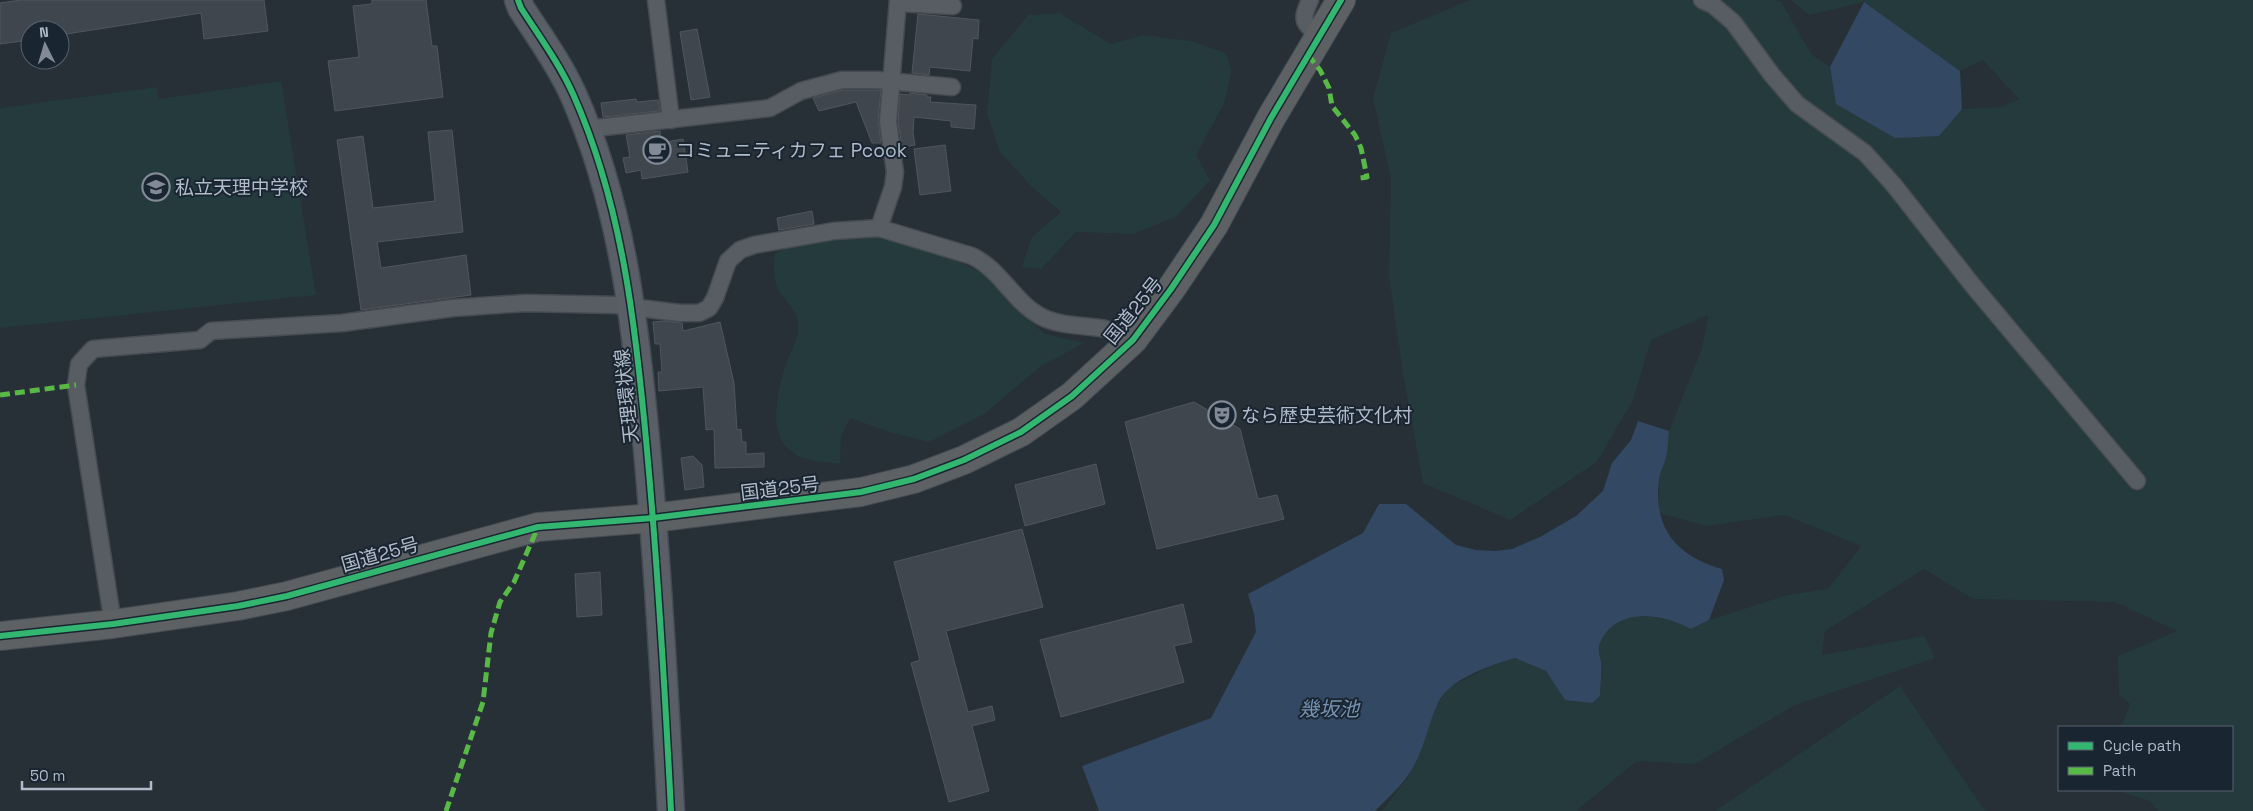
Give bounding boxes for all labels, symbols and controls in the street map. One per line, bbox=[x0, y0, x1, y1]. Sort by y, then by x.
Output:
north arrow bbox=[20, 20, 70, 70]
text: N bbox=[38, 23, 49, 41]
cafe icon: コミュニティカフェ Pcook bbox=[642, 135, 672, 165]
place label: コミュニティカフェ Pcook bbox=[676, 138, 907, 163]
school or university icon: 私立天理中学校 bbox=[141, 172, 171, 202]
place label: 私立天理中学校 bbox=[175, 175, 308, 200]
street label: 国道25号 bbox=[1099, 271, 1168, 349]
street label: 天理環状線 bbox=[609, 347, 644, 445]
theatre icon: なら歴史芸術文化村 bbox=[1207, 400, 1237, 430]
place label: なら歴史芸術文化村 bbox=[1241, 403, 1412, 428]
street label: 国道25号 bbox=[739, 471, 821, 506]
street label: 国道25号 bbox=[338, 531, 422, 578]
water label: 幾坂池 bbox=[1299, 696, 1361, 722]
legend bbox=[2058, 726, 2233, 791]
text: Cycle path bbox=[2103, 736, 2181, 755]
scale bar bbox=[22, 758, 151, 790]
text: Path bbox=[2103, 761, 2136, 780]
text: 50 m bbox=[30, 766, 65, 785]

